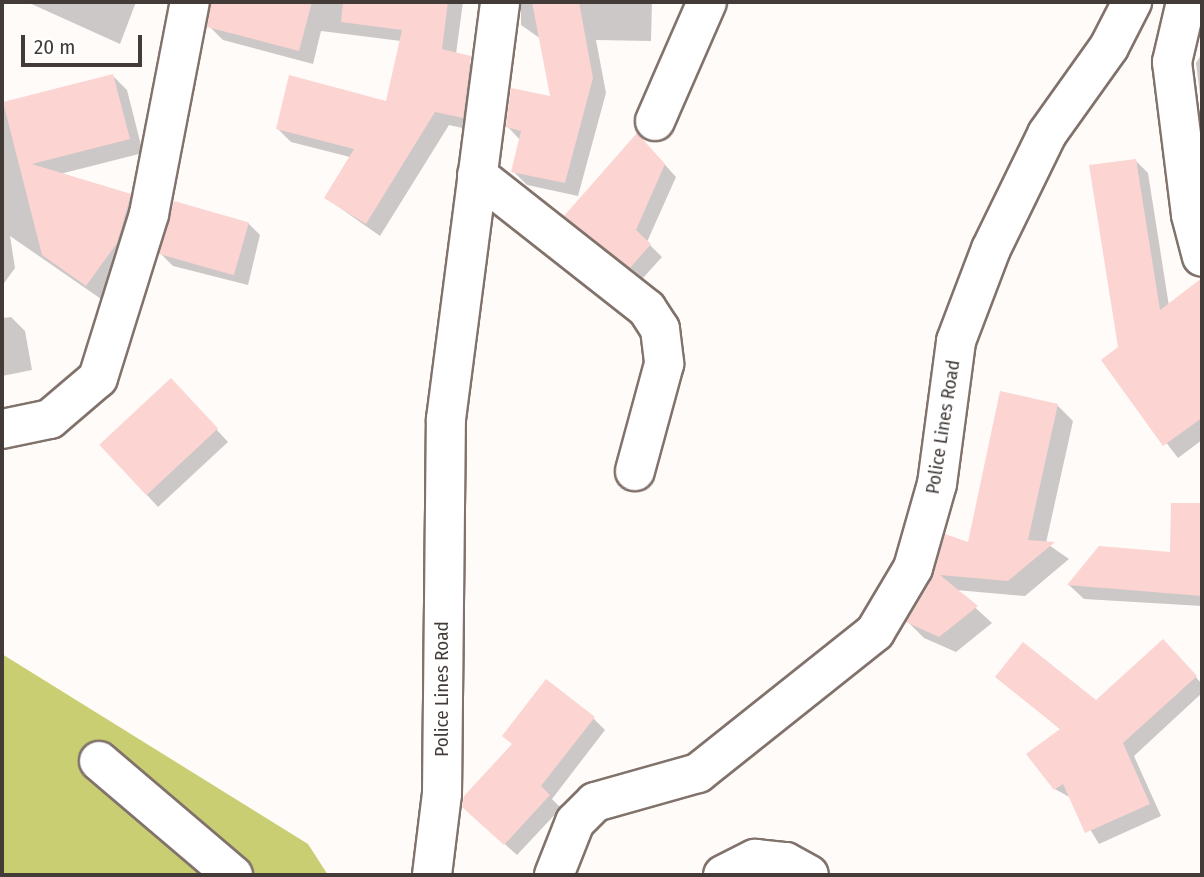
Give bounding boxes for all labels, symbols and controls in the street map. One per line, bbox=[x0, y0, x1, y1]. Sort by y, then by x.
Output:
scale bar bbox=[24, 21, 145, 65]
text: 20 m bbox=[34, 34, 75, 60]
street label: Police Lines Road bbox=[921, 358, 965, 496]
street label: Police Lines Road bbox=[431, 621, 453, 757]

